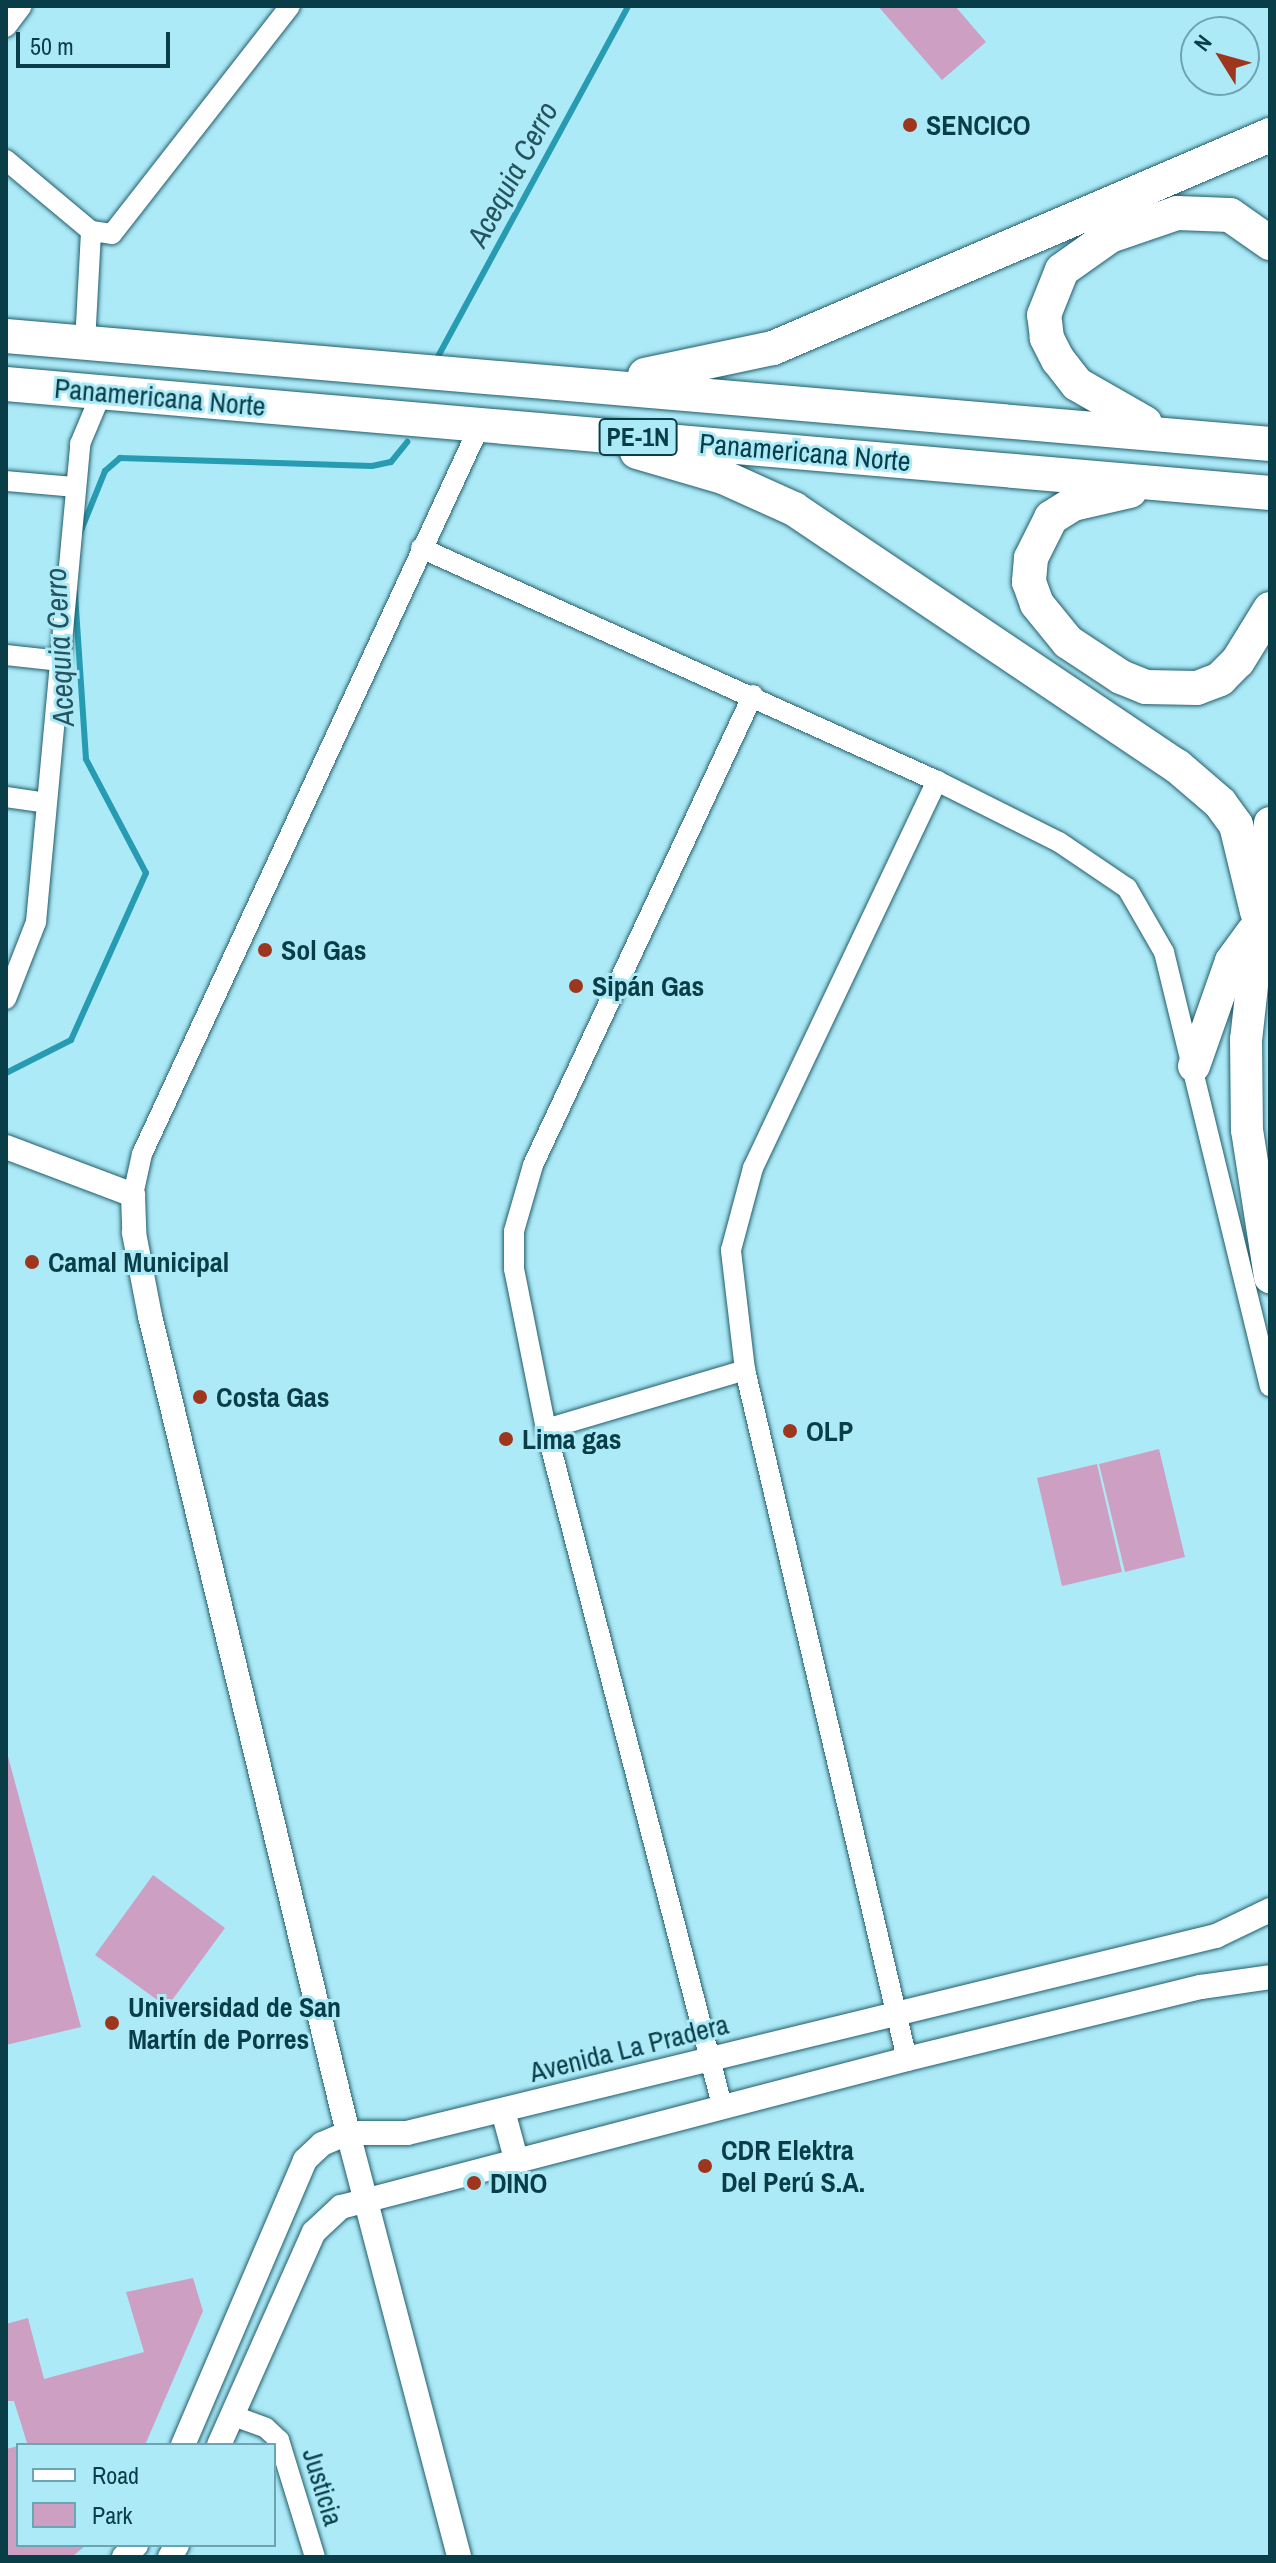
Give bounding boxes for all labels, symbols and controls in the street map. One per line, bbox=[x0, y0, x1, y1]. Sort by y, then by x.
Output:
scale bar bbox=[20, 16, 174, 66]
north arrow bbox=[1180, 16, 1260, 96]
text: N bbox=[1187, 29, 1218, 57]
text: 50 m bbox=[30, 30, 74, 62]
water label: Acequia Cerro bbox=[459, 96, 565, 252]
place label: SENCICO bbox=[926, 108, 1031, 142]
marker: SENCICO bbox=[901, 116, 919, 134]
street label: Panamericana Norte bbox=[53, 371, 267, 423]
road number: PE-1N bbox=[598, 415, 678, 459]
street label: Panamericana Norte bbox=[698, 426, 912, 478]
water label: Acequia Cerro bbox=[37, 567, 81, 727]
place label: Sol Gas bbox=[281, 933, 367, 967]
marker: Sol Gas bbox=[256, 941, 274, 959]
place label: Sipán Gas bbox=[592, 969, 704, 1003]
marker: Sipán Gas bbox=[567, 977, 585, 995]
place label: Camal Municipal bbox=[48, 1245, 229, 1279]
marker: Camal Municipal bbox=[23, 1253, 41, 1271]
place label: Costa Gas bbox=[216, 1380, 330, 1414]
marker: Costa Gas bbox=[191, 1388, 209, 1406]
place label: OLP bbox=[806, 1414, 853, 1448]
place label: Lima gas bbox=[522, 1422, 622, 1456]
marker: OLP bbox=[781, 1422, 799, 1440]
marker: Lima gas bbox=[497, 1430, 515, 1448]
place label: Universidad de San Martín de Porres bbox=[128, 1990, 341, 2056]
street label: Avenida La Pradera bbox=[526, 2007, 732, 2089]
marker: Universidad de San Martín de Porres bbox=[103, 2014, 121, 2032]
place label: CDR Elektra Del Perú S.A. bbox=[721, 2133, 865, 2199]
marker: CDR Elektra Del Perú S.A. bbox=[696, 2157, 714, 2175]
place label: DINO bbox=[490, 2166, 547, 2200]
marker: DINO bbox=[465, 2174, 483, 2192]
legend bbox=[16, 2443, 276, 2547]
street label: Justicia bbox=[295, 2444, 351, 2530]
text: Road bbox=[92, 2459, 139, 2491]
text: Park bbox=[92, 2499, 132, 2531]

